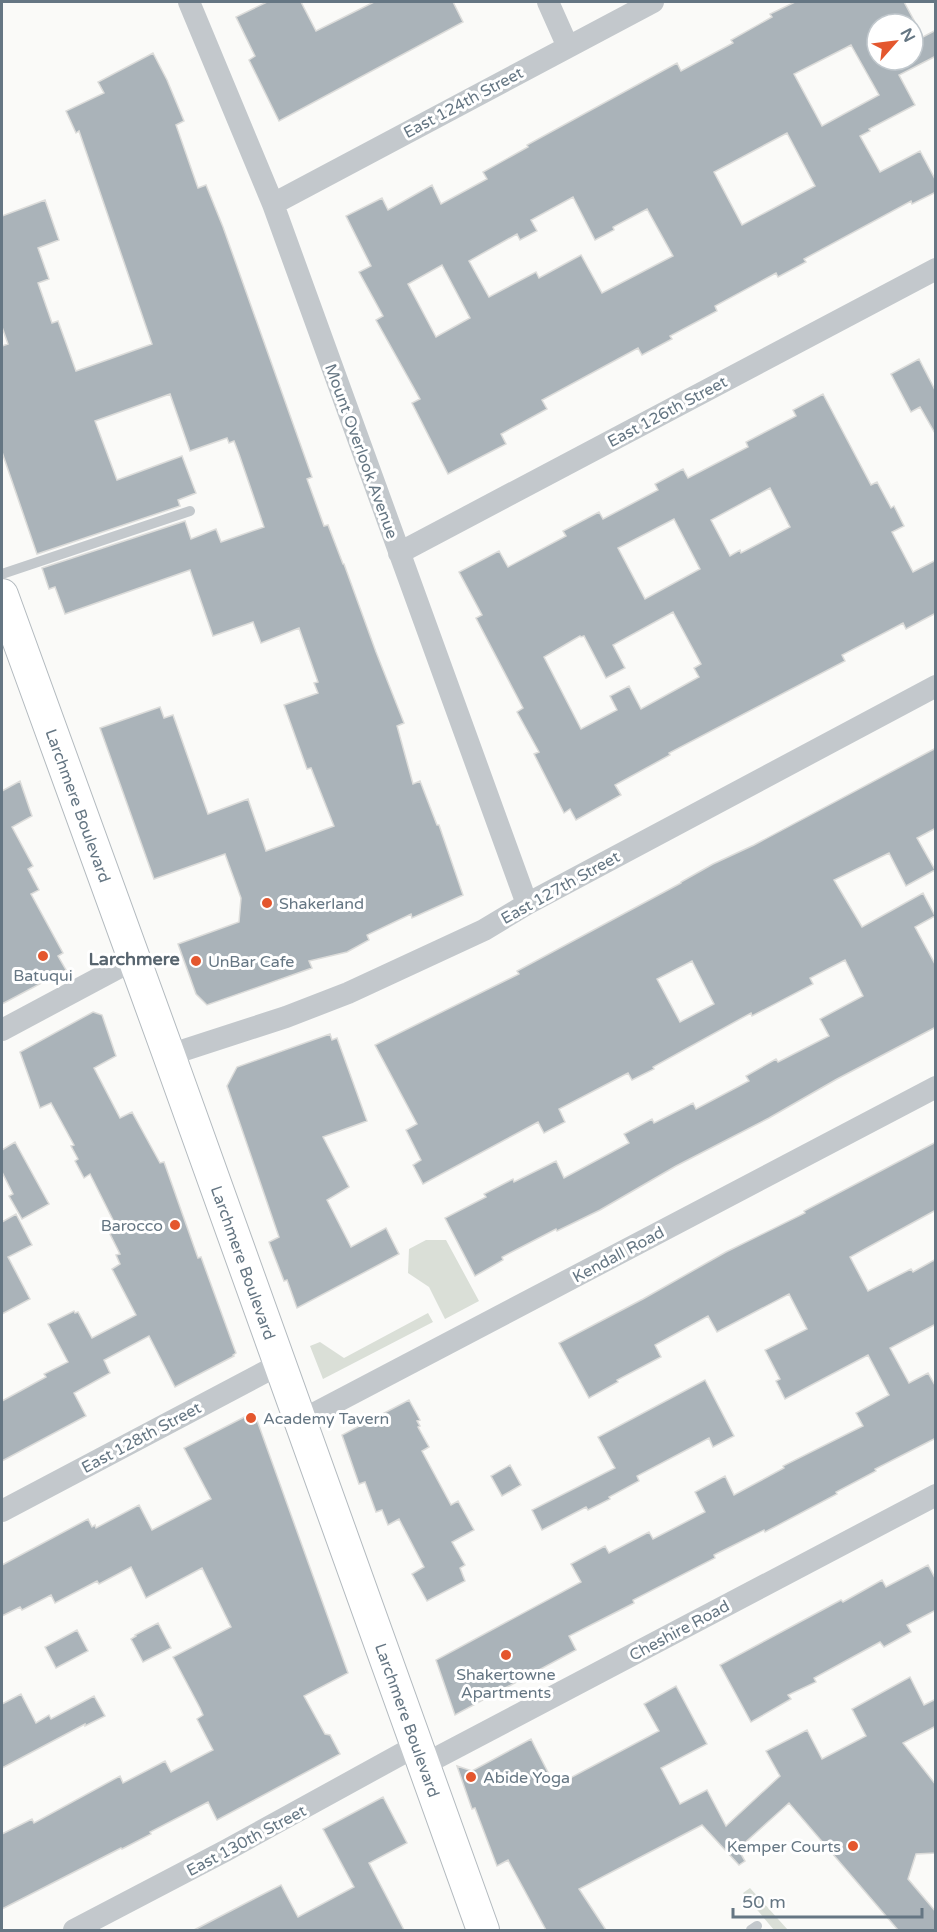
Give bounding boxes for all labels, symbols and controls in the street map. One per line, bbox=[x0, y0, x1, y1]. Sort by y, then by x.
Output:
north arrow bbox=[865, 12, 925, 72]
text: N bbox=[896, 25, 919, 46]
street label: East 124th Street bbox=[400, 63, 527, 143]
street label: Mount Overlook Avenue bbox=[320, 361, 402, 542]
street label: East 126th Street bbox=[604, 372, 731, 452]
street label: Larchmere Boulevard bbox=[40, 726, 115, 886]
street label: East 127th Street bbox=[498, 847, 623, 929]
place label: Shakerland bbox=[279, 894, 364, 914]
marker: Shakerland bbox=[260, 896, 274, 910]
district label: Larchmere bbox=[88, 948, 180, 970]
marker: Batuqui bbox=[36, 949, 50, 963]
place label: UnBar Cafe bbox=[208, 952, 294, 972]
marker: UnBar Cafe bbox=[189, 954, 203, 968]
place label: Batuqui bbox=[13, 966, 73, 986]
street label: Larchmere Boulevard bbox=[206, 1183, 279, 1343]
place label: Barocco bbox=[101, 1216, 163, 1236]
marker: Barocco bbox=[168, 1218, 182, 1232]
street label: Kendall Road bbox=[569, 1222, 668, 1287]
street label: East 128th Street bbox=[78, 1398, 205, 1478]
place label: Academy Tavern bbox=[263, 1409, 389, 1429]
marker: Academy Tavern bbox=[244, 1411, 258, 1425]
street label: Cheshire Road bbox=[626, 1596, 733, 1666]
street label: Larchmere Boulevard bbox=[370, 1641, 444, 1800]
marker: Shakertowne Apartments bbox=[499, 1648, 513, 1662]
place label: Shakertowne Apartments bbox=[456, 1665, 556, 1703]
place label: Abide Yoga bbox=[483, 1768, 570, 1788]
marker: Abide Yoga bbox=[464, 1770, 478, 1784]
street label: East 130th Street bbox=[183, 1801, 310, 1881]
place label: Kemper Courts bbox=[727, 1837, 841, 1857]
marker: Kemper Courts bbox=[846, 1839, 860, 1853]
scale bar bbox=[733, 1881, 922, 1919]
text: 50 m bbox=[742, 1891, 786, 1913]

